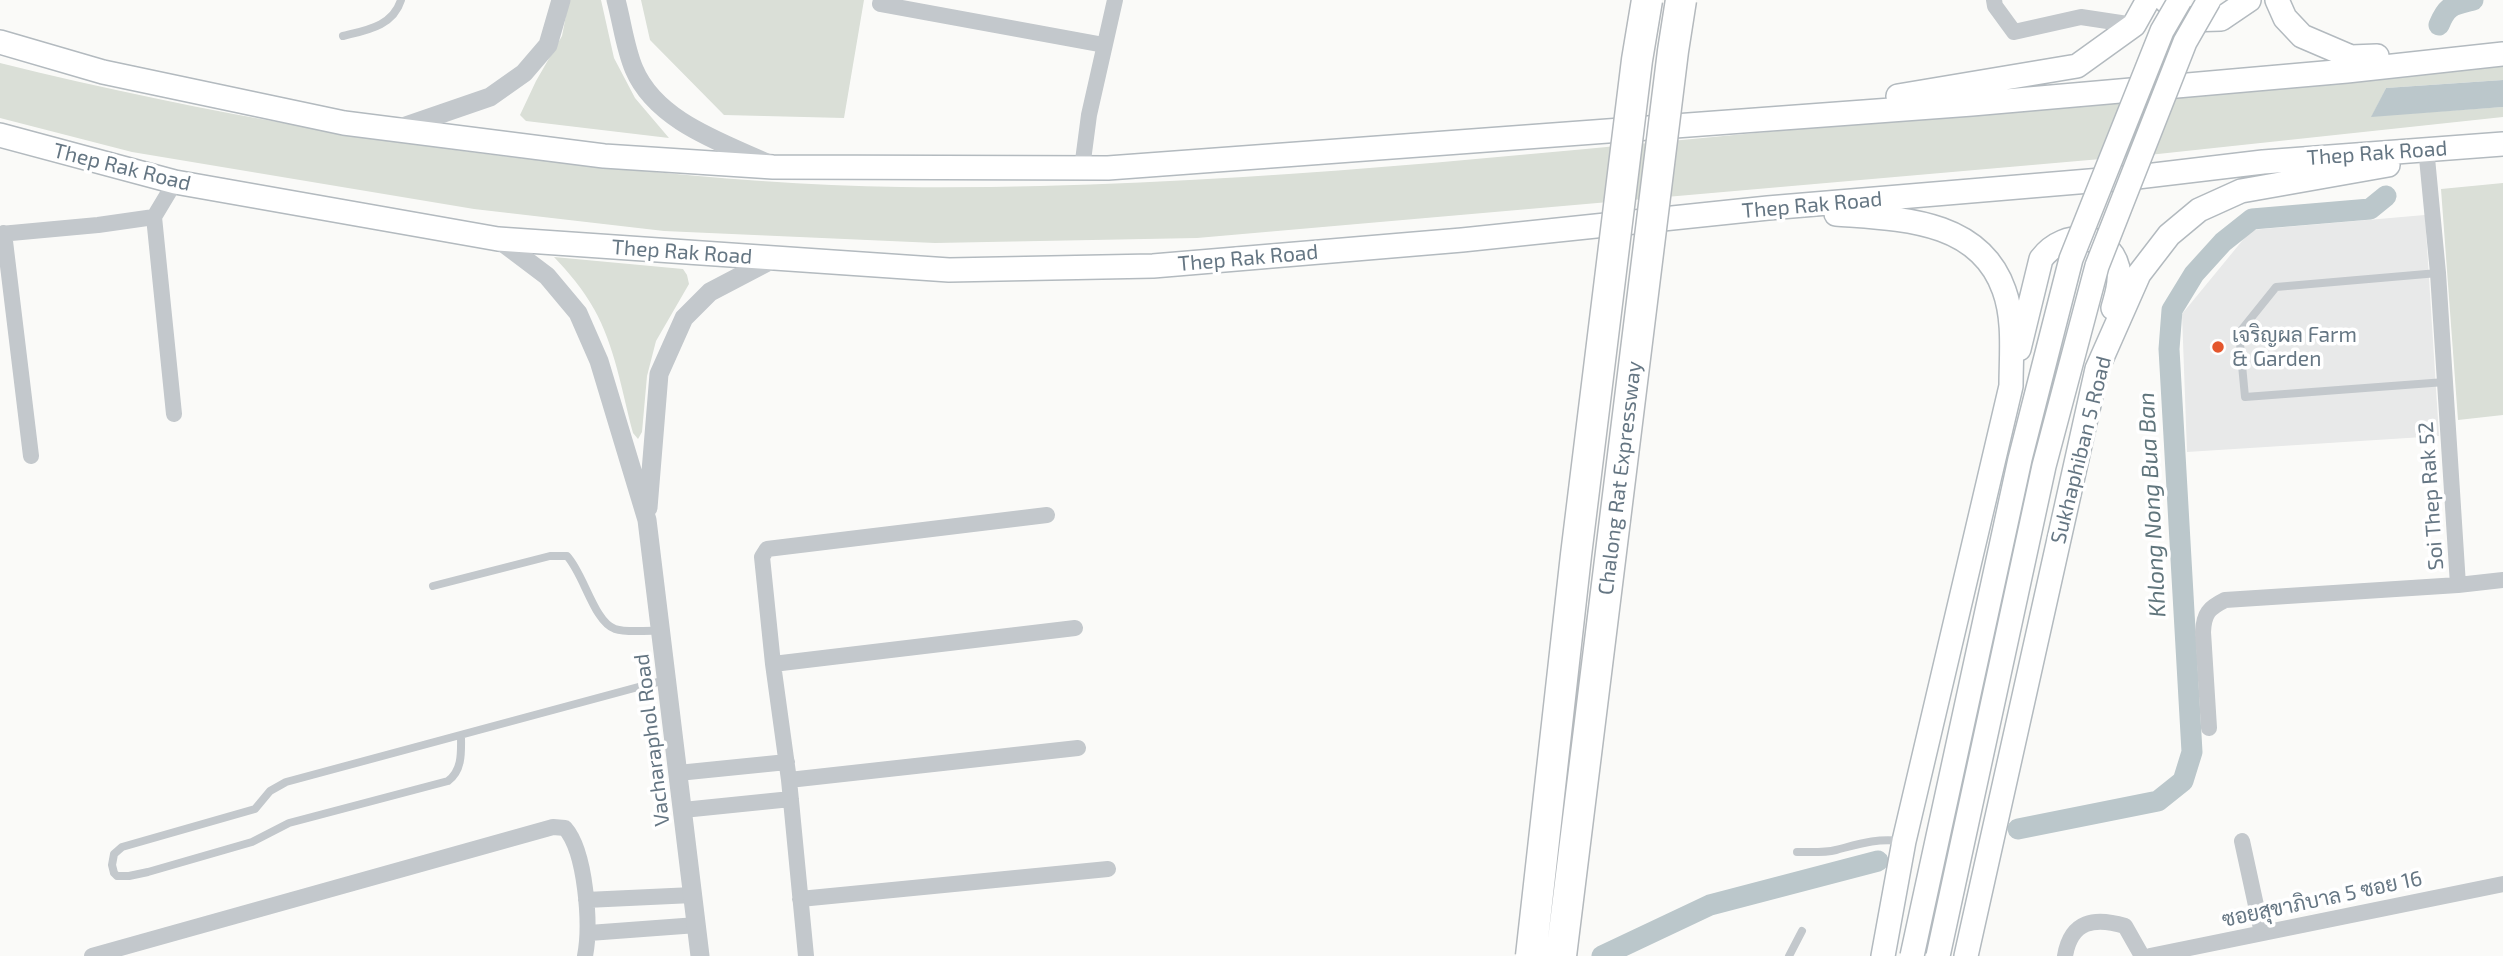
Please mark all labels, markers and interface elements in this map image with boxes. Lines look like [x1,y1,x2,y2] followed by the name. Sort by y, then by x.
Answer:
[2306,136,2448,170] street label: Thep Rak Road
[51,138,193,196] street label: Thep Rak Road
[1741,186,1883,224] street label: Thep Rak Road
[611,235,753,269] street label: Thep Rak Road
[1177,239,1319,277] street label: Thep Rak Road
[2232,322,2357,372] place label: เจริญผล Farm & Garden
[2210,339,2226,355] marker: เจริญผล Farm & Garden
[2045,354,2117,546] street label: Sukhaphiban 5 Road
[1593,360,1647,596] street label: Chalong Rat Expressway
[2132,392,2172,618] water label: Khlong Nong Bua Ban
[2413,421,2449,571] street label: Soi Thep Rak 52
[629,652,675,828] street label: Vacharaphol Road
[2220,865,2424,933] street label: ซอยสุขาภิบาล 5 ซอย 16

